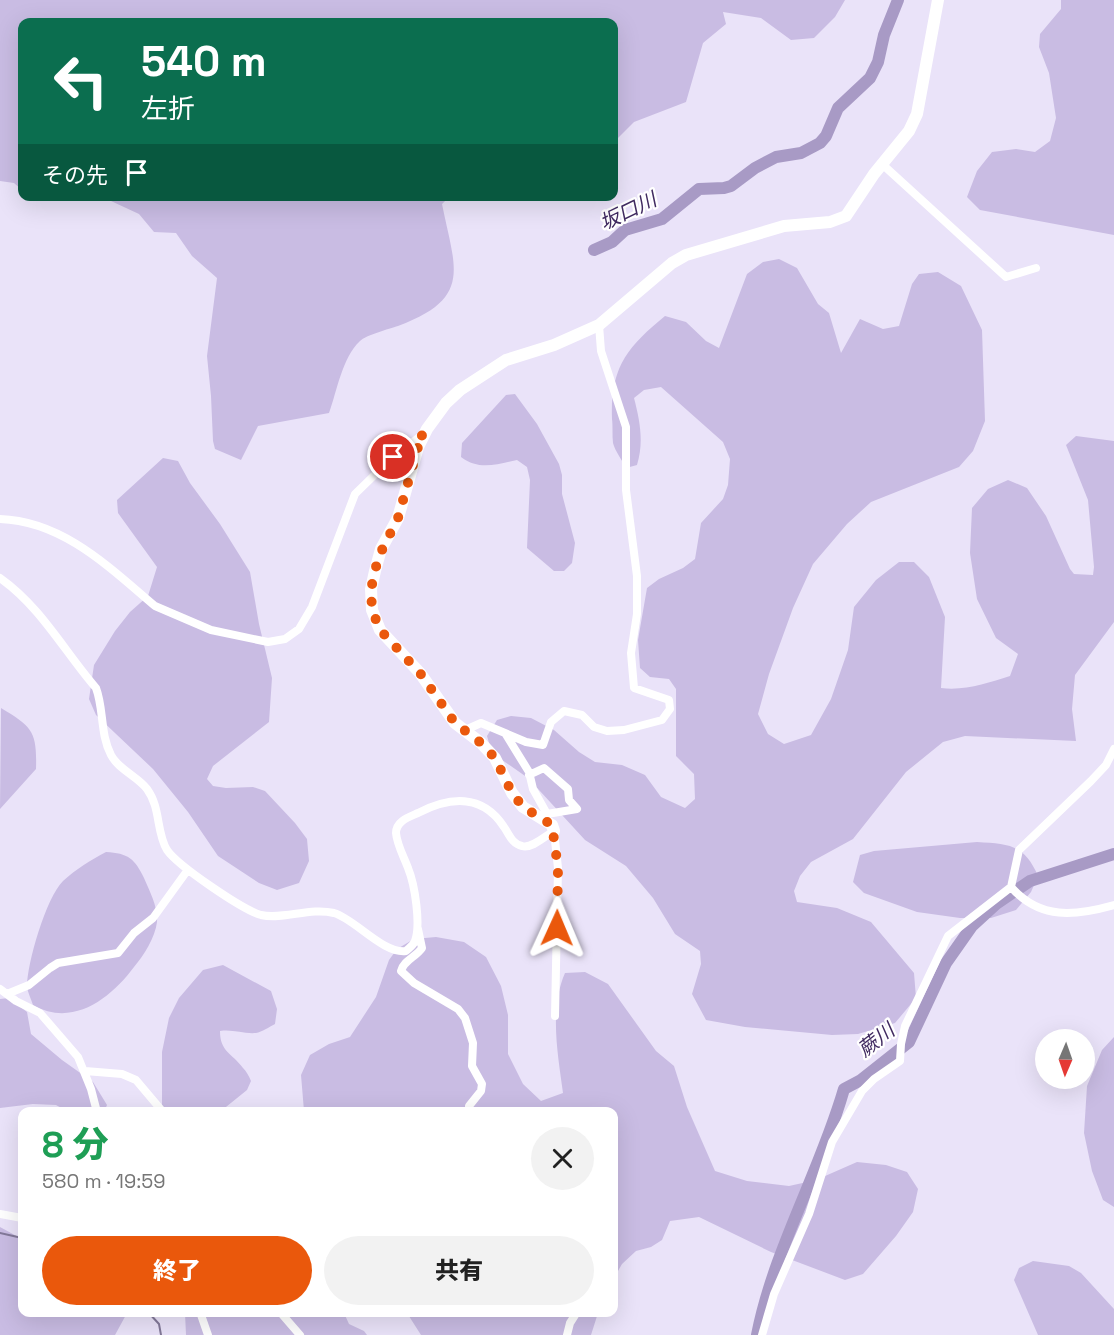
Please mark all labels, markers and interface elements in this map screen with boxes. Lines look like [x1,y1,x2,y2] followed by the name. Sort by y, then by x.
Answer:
[141,35,267,88] text: 540 m
[42,42,120,120] icon: left
[141,91,195,126] text: 左折
[120,156,153,189] icon: arrive
[42,161,108,189] text: その先
[595,185,662,236] water label: 坂口川
[367,431,418,482] pin
[376,440,409,473] icon: arrive
[525,896,589,960] position arrow
[852,1016,901,1063] water label: 蕨川
[1035,1029,1095,1089] north arrow
[1035,1029,1095,1089] map controls
[42,1122,109,1168] text: 8 分
[531,1127,594,1190] button: close
[42,1168,166,1194] text: 580 m · 19:59
[42,1236,312,1305] button: 終了
[324,1236,594,1305] button: 共有

